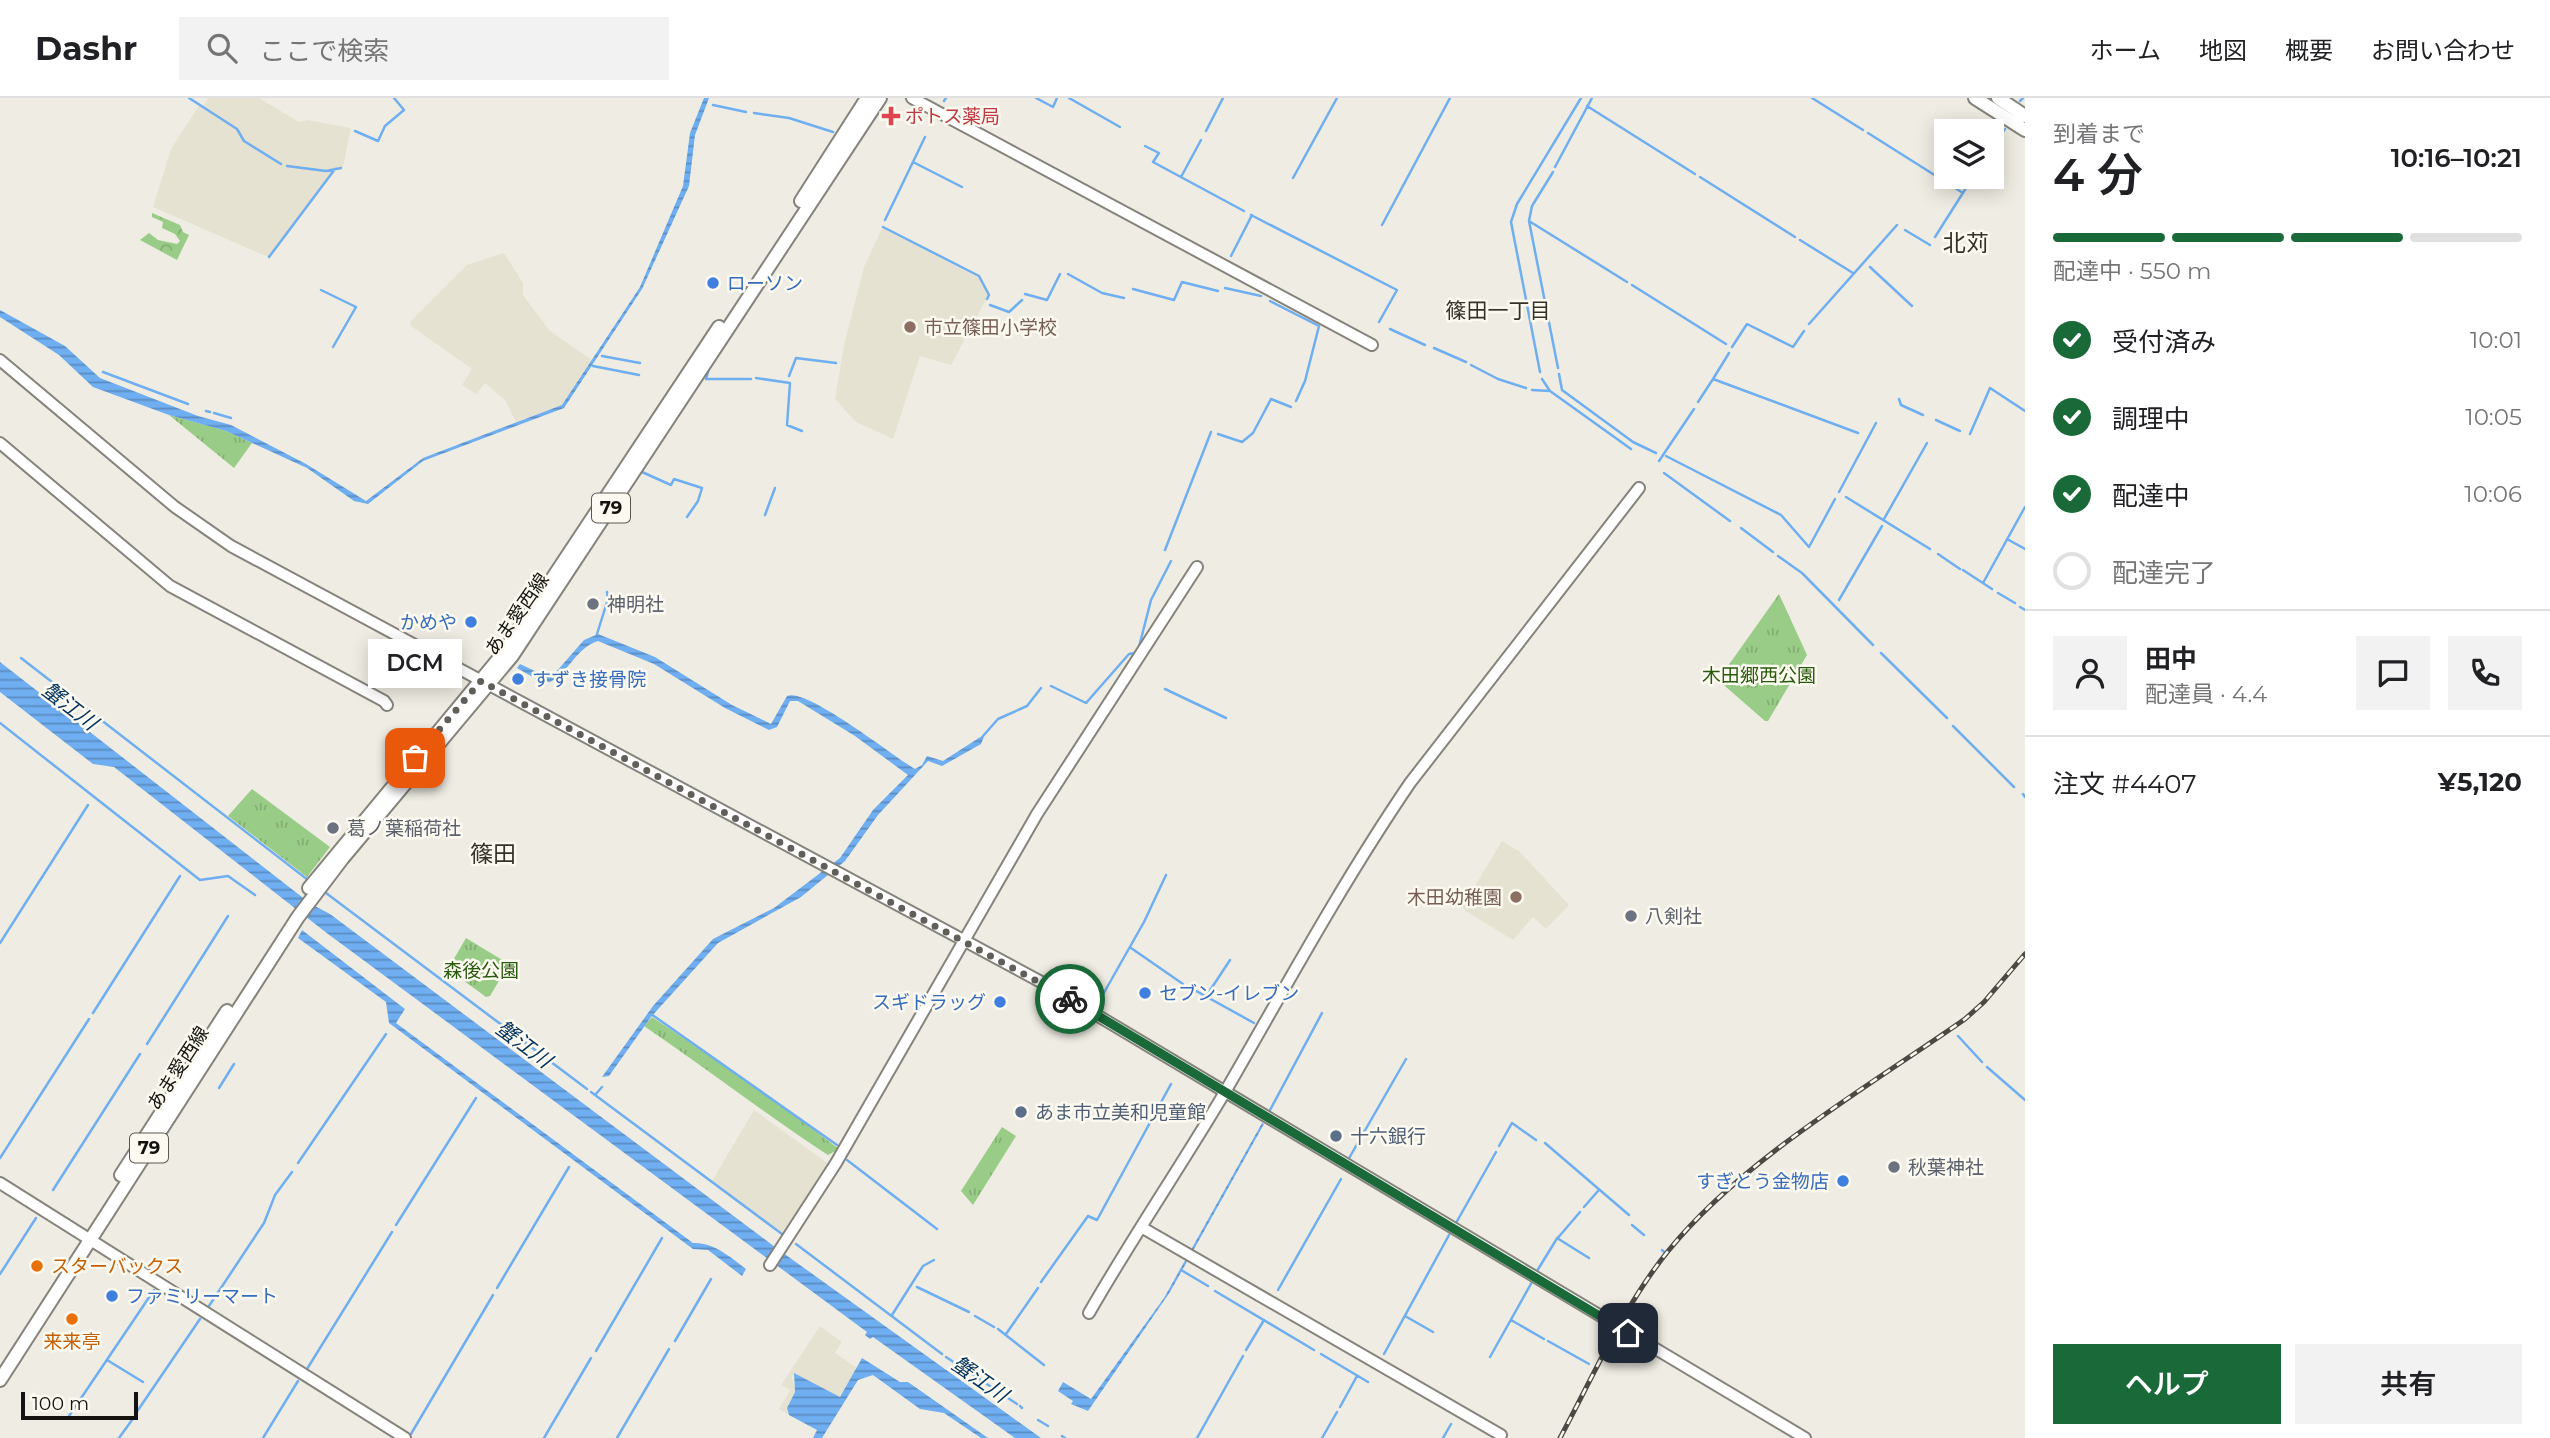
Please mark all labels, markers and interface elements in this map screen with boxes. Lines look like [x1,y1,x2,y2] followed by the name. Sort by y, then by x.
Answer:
[179,17,669,80] search box
[35,28,137,68] text: Dashr
[203,29,241,67] icon: search
[259,35,389,67] text: ここで検索
[2090,36,2161,65] text: ホーム
[2199,36,2247,65] text: 地図
[2285,36,2333,65] text: 概要
[2371,36,2515,65] text: お問い合わせ
[905,105,1000,128] place label: ポトス薬局
[883,108,899,124] marker: ポトス薬局
[1934,119,2004,189] map controls
[1934,119,2004,189] button: layers
[2053,120,2145,148] text: 到着まで
[2391,142,2522,174] text: 10:16–10:21
[2053,146,2143,203] text: 4 分
[1943,229,1989,257] district label: 北苅
[2053,257,2211,285] text: 配達中 · 550 m
[727,272,803,295] place label: ローソン
[705,275,721,291] marker: ローソン
[1446,298,1551,323] district label: 篠田一丁目
[924,316,1057,339] place label: 市立篠田小学校
[902,319,918,335] marker: 市立篠田小学校
[2053,321,2091,359] icon: check
[2112,326,2216,358] text: 受付済み
[2470,326,2522,354] text: 10:01
[2053,398,2091,436] icon: check
[2112,403,2190,435] text: 調理中
[2465,403,2522,431] text: 10:05
[2053,475,2091,513] icon: check
[2112,480,2190,512] text: 配達中
[2464,480,2522,508] text: 10:06
[592,494,630,522] road number: 79
[2112,557,2216,589] text: 配達完了
[480,568,554,660] street label: あま愛西線
[607,593,664,616] place label: 神明社
[585,596,601,612] marker: 神明社
[400,611,457,634] place label: かめや
[463,614,479,630] marker: かめや
[2053,636,2127,710] button: person
[2356,636,2430,710] button: chat
[2448,636,2522,710] button: phone
[368,639,462,688] callout: DCM
[2145,643,2197,675] text: 田中
[386,649,444,677] text: DCM
[1702,664,1816,687] park label: 木田郷西公園
[532,668,646,691] place label: すずき接骨院
[510,671,526,687] marker: すずき接骨院
[37,677,104,736] water label: 蟹江川
[2145,680,2267,708] text: 配達員 · 4.4
[385,728,445,788] pin
[396,739,434,777] icon: bag
[2438,766,2522,798] text: ¥5,120
[2053,768,2197,800] text: 注文 #4407
[347,817,461,840] place label: 葛ノ葉稲荷社
[325,820,341,836] marker: 葛ノ葉稲荷社
[470,840,516,868] district label: 篠田
[1407,886,1502,909] place label: 木田幼稚園
[1508,889,1524,905] marker: 木田幼稚園
[1645,905,1702,928] place label: 八剣社
[1623,908,1639,924] marker: 八剣社
[443,959,519,982] park label: 森後公園
[1035,964,1105,1034] courier
[1051,980,1089,1018] icon: bike
[1159,982,1299,1005] place label: セブン-イレブン
[1137,985,1153,1001] marker: セブン-イレブン
[872,991,986,1014] place label: スギドラッグ
[992,994,1008,1010] marker: スギドラッグ
[491,1015,558,1074] water label: 蟹江川
[142,1022,214,1114] street label: あま愛西線
[1035,1101,1206,1124] place label: あま市立美和児童館
[1013,1104,1029,1120] marker: あま市立美和児童館
[1350,1125,1426,1148] place label: 十六銀行
[1328,1128,1344,1144] marker: 十六銀行
[130,1134,168,1162] road number: 79
[1908,1156,1984,1179] place label: 秋葉神社
[1886,1159,1902,1175] marker: 秋葉神社
[1696,1170,1829,1193] place label: すぎとう金物店
[1835,1173,1851,1189] marker: すぎとう金物店
[51,1255,183,1278] place label: スターバックス
[29,1258,45,1274] marker: スターバックス
[126,1285,278,1308] place label: ファミリーマート
[104,1288,120,1304] marker: ファミリーマート
[1598,1303,1658,1363] pin
[64,1311,80,1327] marker: 来来亭
[1609,1314,1647,1352] icon: home
[43,1330,101,1353] place label: 来来亭
[2053,1344,2281,1424] button: ヘルプ
[2295,1344,2522,1424] button: 共有
[947,1351,1015,1408] water label: 蟹江川
[21,1389,138,1421] scale bar
[32,1392,89,1415] text: 100 m

